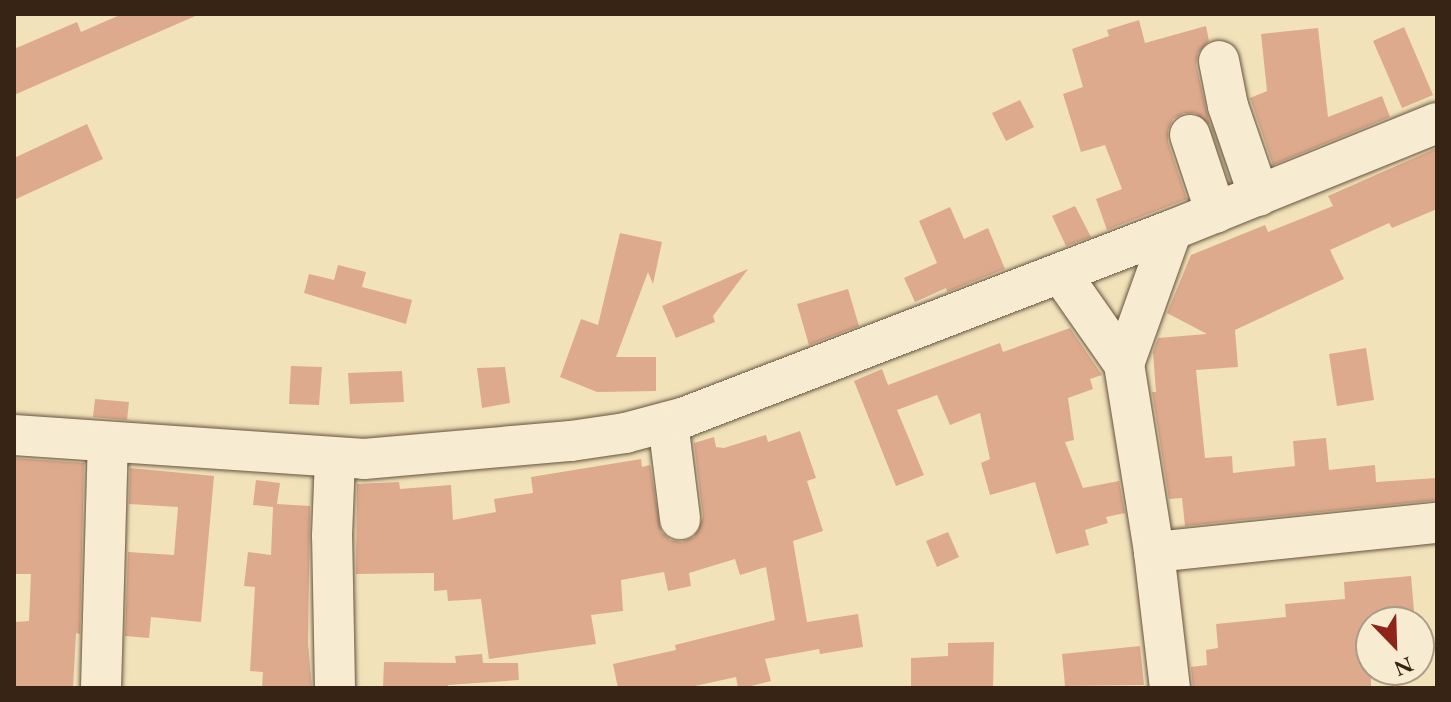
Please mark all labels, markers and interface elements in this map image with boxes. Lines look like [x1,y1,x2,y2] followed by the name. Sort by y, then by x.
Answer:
[1355,606,1435,686] north arrow
[1390,650,1418,684] text: N

